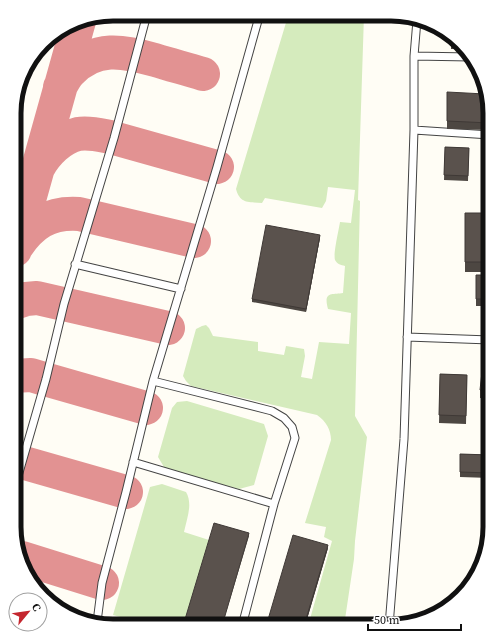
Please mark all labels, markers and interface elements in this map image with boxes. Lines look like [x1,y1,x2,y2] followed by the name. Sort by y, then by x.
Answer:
[8,592,48,632] north arrow
[28,601,45,614] text: С
[368,606,461,632] scale bar
[374,612,400,628] text: 50 m

